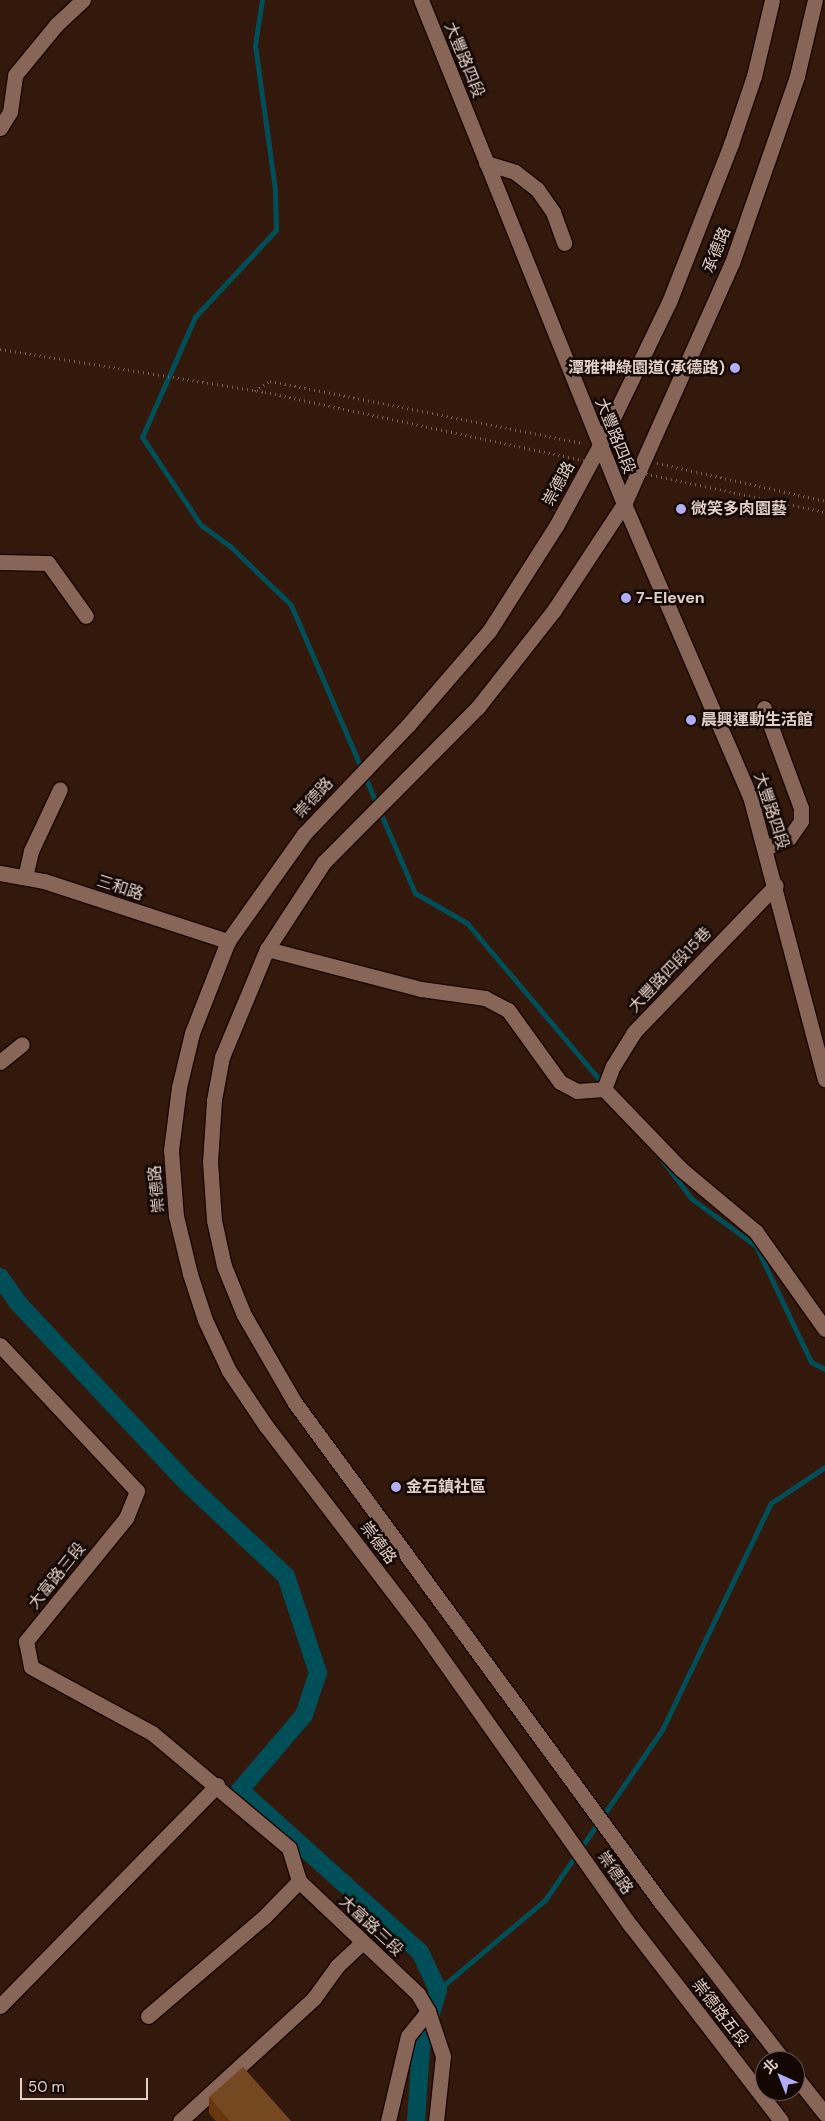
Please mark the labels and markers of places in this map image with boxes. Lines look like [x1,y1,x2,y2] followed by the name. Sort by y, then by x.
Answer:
[568,358,725,378] place label: 潭雅神綠園道(承德路)
[729,362,741,374] marker: 潭雅神綠園道(承德路)
[691,499,787,519] place label: 微笑多肉園藝
[675,503,687,515] marker: 微笑多肉園藝
[636,588,705,608] place label: 7-Eleven
[620,592,632,604] marker: 7-Eleven
[701,710,813,730] place label: 晨興運動生活館
[685,714,697,726] marker: 晨興運動生活館
[406,1477,486,1497] place label: 金石鎮社區
[390,1481,402,1493] marker: 金石鎮社區

